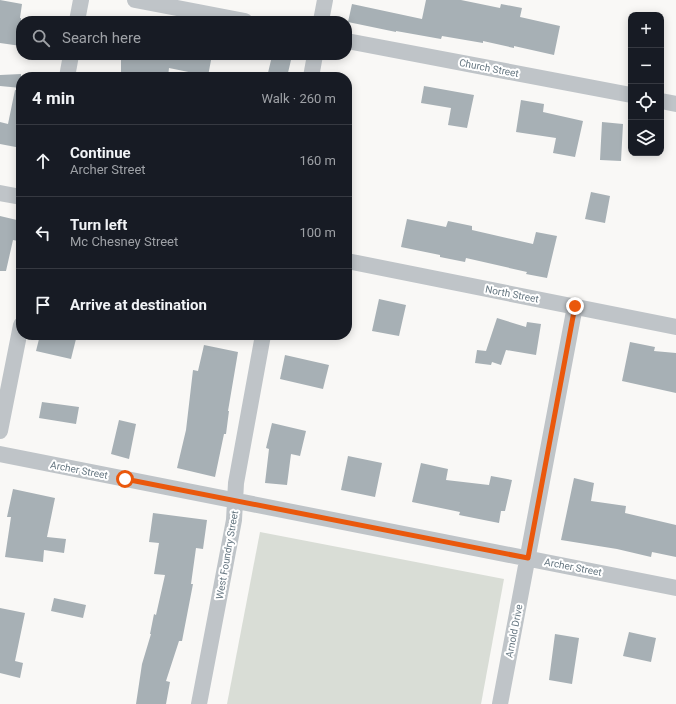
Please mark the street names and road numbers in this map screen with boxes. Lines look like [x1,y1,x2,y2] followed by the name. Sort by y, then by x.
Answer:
[458,57,520,79] street label: Church Street
[484,283,540,305] street label: North Street
[49,459,109,481] street label: Archer Street
[214,510,240,600] street label: West Foundry Street
[543,556,603,578] street label: Archer Street
[503,603,525,659] street label: Arnold Drive

